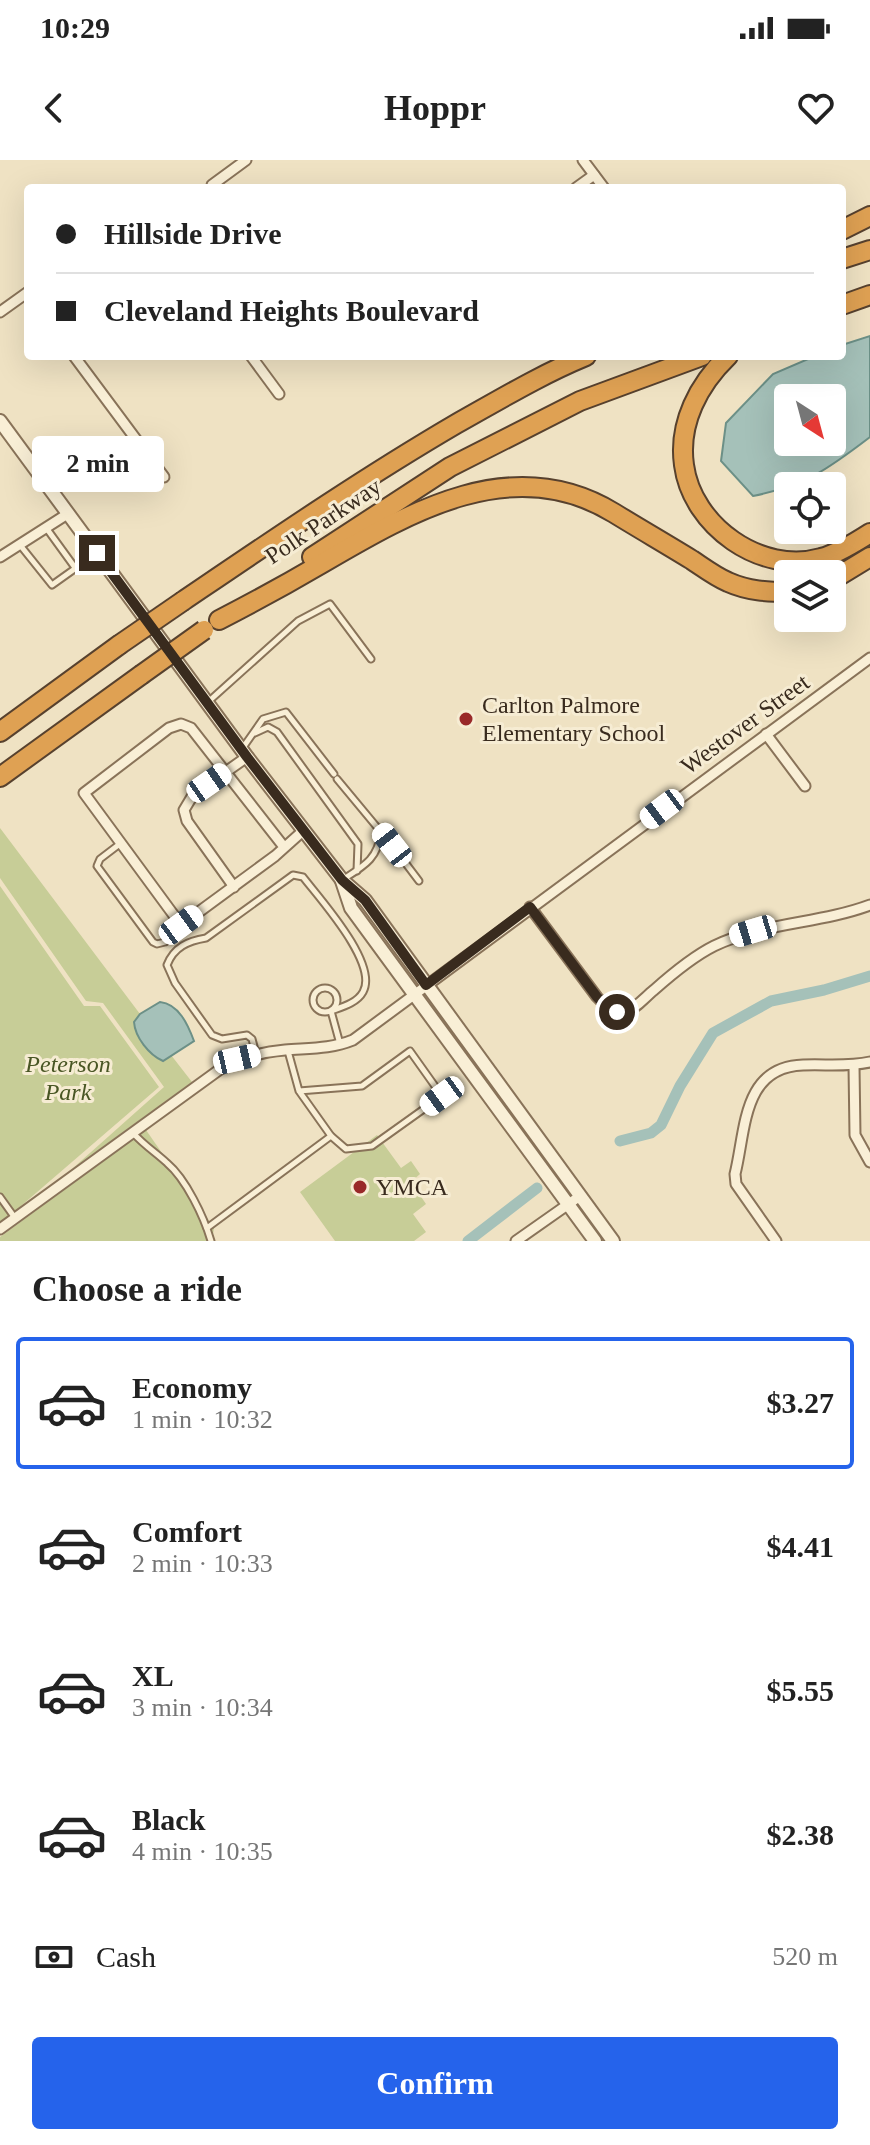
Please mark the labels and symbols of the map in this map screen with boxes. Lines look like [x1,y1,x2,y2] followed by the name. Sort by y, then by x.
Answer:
[774,384,846,456] north arrow
[31,437,163,493] callout: 2 min
[260,473,386,569] street label: Polk Parkway
[79,535,115,571] route end
[676,669,814,779] street label: Westover Street
[482,692,666,746] place label: Carlton Palmore Elementary School
[457,710,475,728] marker: Carlton Palmore Elementary School
[182,759,236,807] car
[636,785,688,833] car
[368,819,416,871] car
[155,901,207,949] car
[727,913,779,949] car
[599,994,635,1030] route start
[211,1042,263,1076] car
[24,1051,111,1105] park label: Peterson Park
[416,1072,468,1120] car
[376,1174,449,1200] place label: YMCA
[351,1178,369,1196] marker: YMCA

